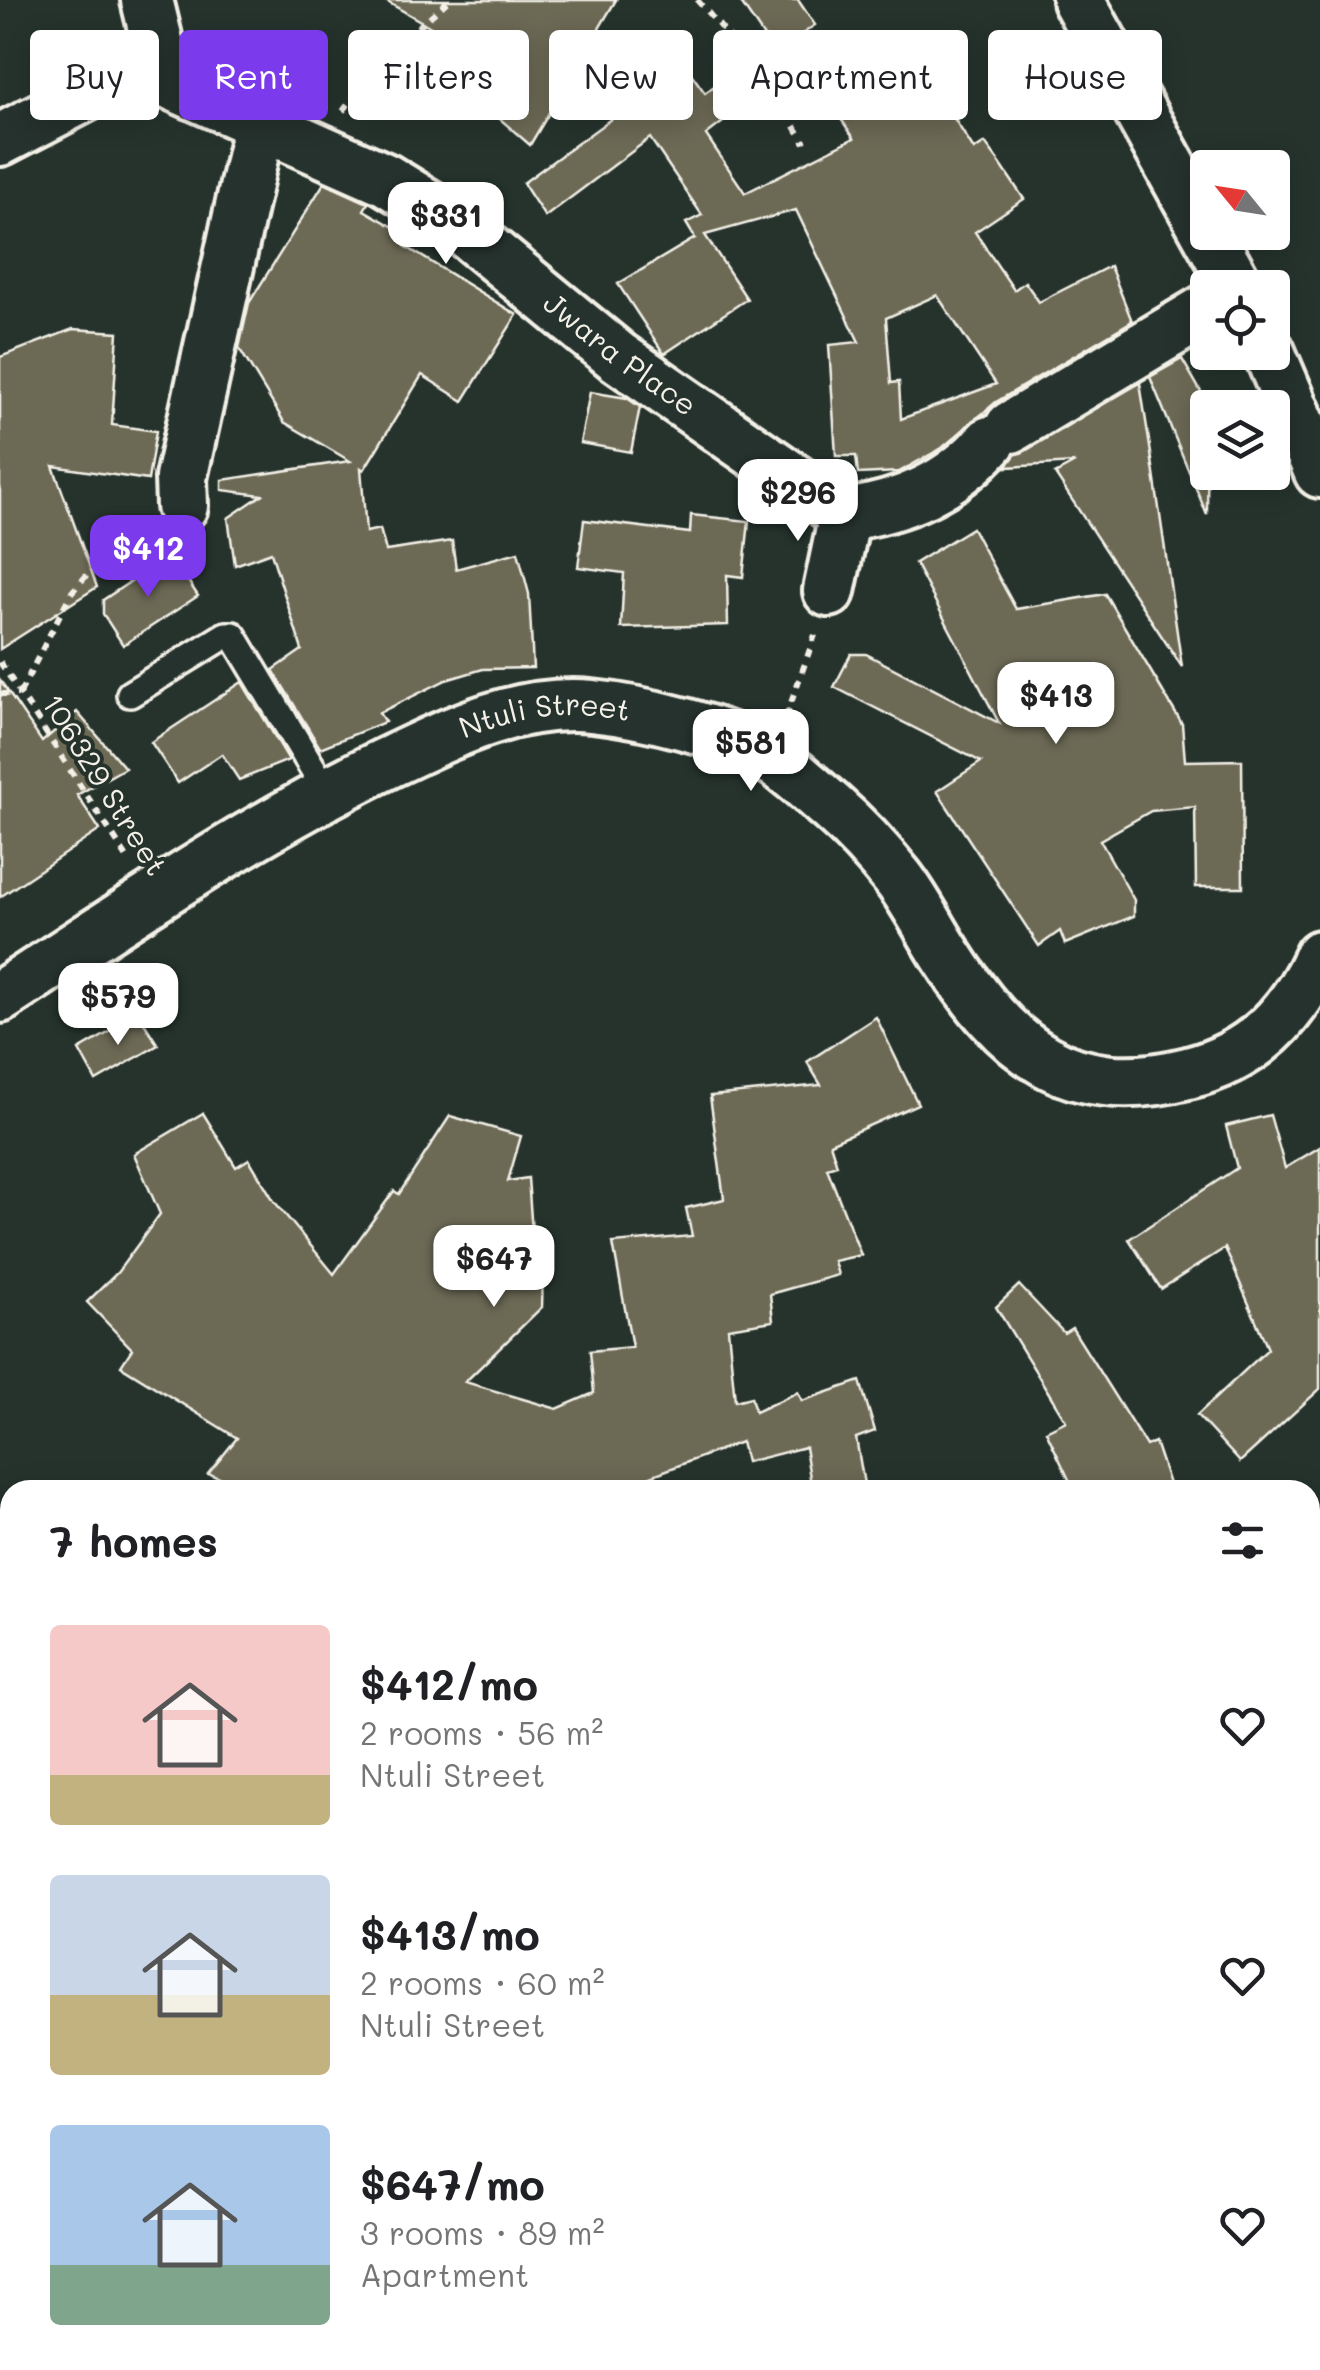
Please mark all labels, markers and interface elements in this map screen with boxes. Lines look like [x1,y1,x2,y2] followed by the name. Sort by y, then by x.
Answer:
[30,30,159,120] chip: Buy
[179,30,328,120] chip: Rent
[348,30,529,120] chip: Filters
[549,30,693,120] chip: New
[713,30,968,120] chip: Apartment
[988,30,1162,120] chip: House
[1190,150,1290,250] north arrow
[1190,150,1290,490] map controls
[387,182,505,267] pin: $331
[410,193,482,235] text: $331
[1190,270,1290,370] button: locate
[536,282,705,424] street label: Jwara Place
[1190,390,1290,490] button: layers
[739,459,857,544] pin: $296
[760,470,836,512] text: $296
[89,515,207,600] pin: $412
[112,526,184,568] text: $412
[997,662,1115,747] pin: $413
[1019,673,1093,715] text: $413
[453,683,634,746] street label: Ntuli Street
[34,686,178,882] street label: 106329 Street
[692,709,810,794] pin: $581
[715,720,787,762] text: $581
[59,963,177,1048] pin: $579
[80,974,156,1016] text: $579
[435,1225,553,1310] pin: $647
[455,1236,533,1278] text: $647
[50,1513,218,1568] text: 7 homes
[1215,1513,1270,1568] icon: filters
[360,1656,538,1711] text: $412/mo
[130,1665,250,1785] icon: home
[1215,1698,1270,1753] icon: heart
[360,1711,603,1753] text: 2 rooms · 56 m²
[360,1753,545,1795] text: Ntuli Street
[360,1906,540,1961] text: $413/mo
[130,1915,250,2035] icon: home
[1215,1948,1270,2003] icon: heart
[360,1961,604,2003] text: 2 rooms · 60 m²
[360,2003,545,2045] text: Ntuli Street
[360,2156,545,2211] text: $647/mo
[130,2165,250,2285] icon: home
[1215,2198,1270,2253] icon: heart
[360,2211,605,2253] text: 3 rooms · 89 m²
[360,2253,529,2295] text: Apartment

